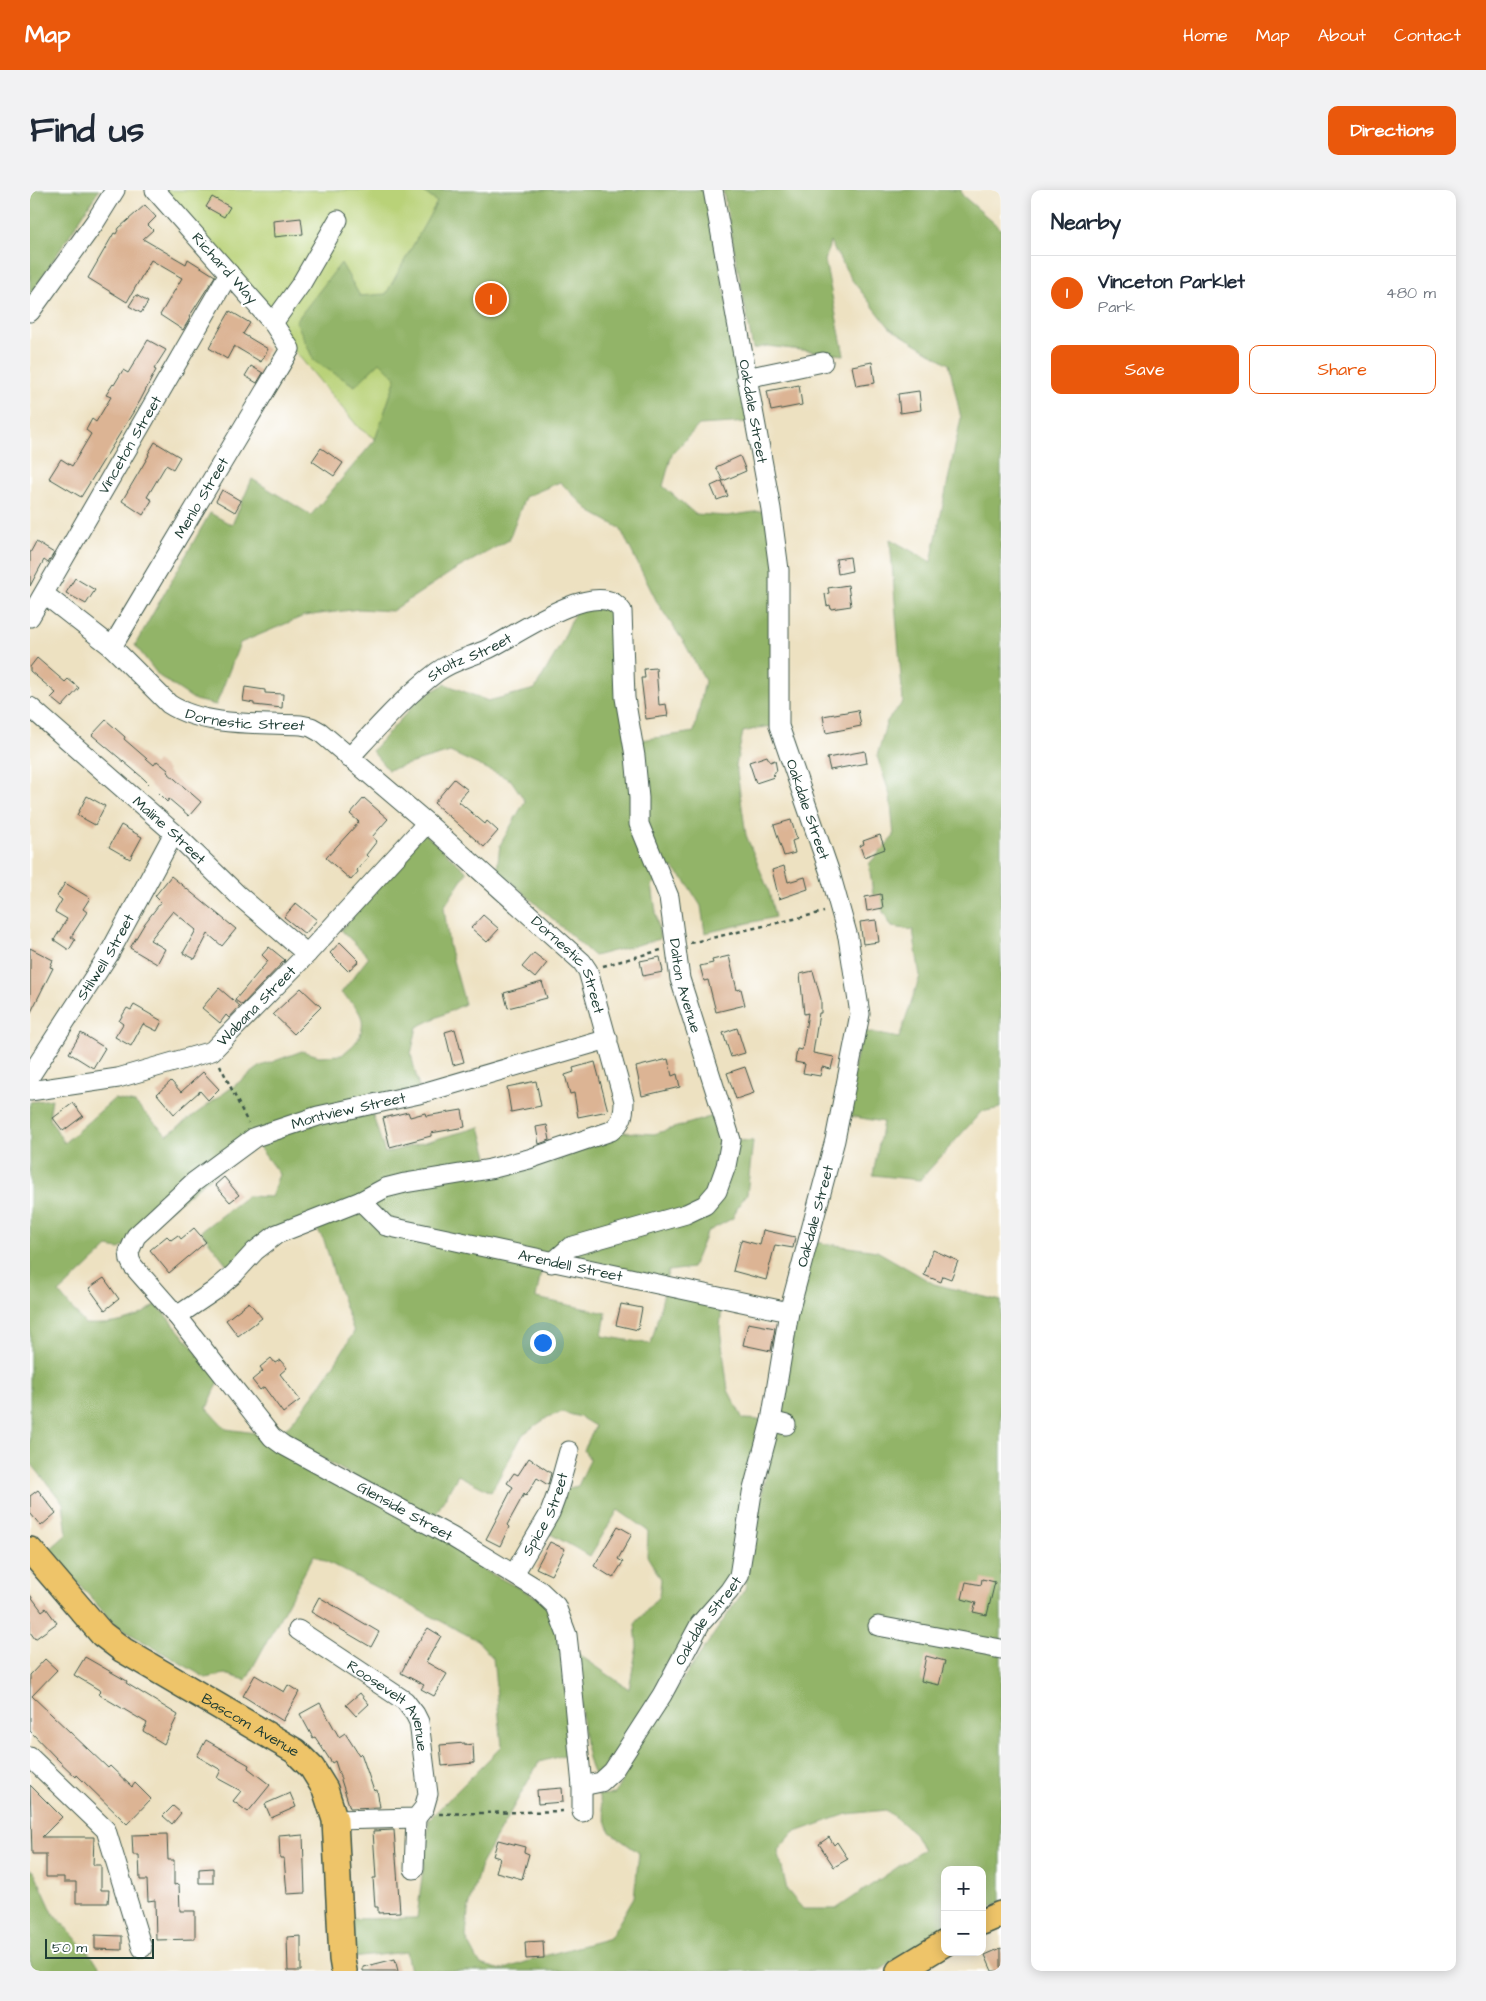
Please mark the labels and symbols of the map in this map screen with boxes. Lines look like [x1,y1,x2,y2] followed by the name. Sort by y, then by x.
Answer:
[186,228,262,309] street label: Richard Way
[475,280,507,318] pin: 1
[733,358,772,465] street label: Oakdale Street
[93,392,167,498] street label: Vinceton Street
[169,453,234,542] street label: Menlo Street
[423,628,516,687] street label: Stoltz Street
[183,703,307,737] street label: Dornestic Street
[780,756,835,863] street label: Oakdale Street
[128,791,210,869] street label: Maline Street
[72,910,140,1005] street label: Stilwell Street
[526,911,609,1016] street label: Dornestic Street
[664,937,706,1035] street label: Dalton Avenue
[212,961,301,1051] street label: Wabana Street
[289,1087,408,1135] street label: Montview Street
[792,1163,839,1270] street label: Oakdale Street
[516,1244,625,1287] street label: Arendell Street
[530,1330,556,1356] your location
[517,1470,574,1560] street label: Spice Street
[353,1476,456,1546] street label: Glenside Street
[670,1572,747,1669] street label: Oakdale Street
[343,1655,433,1753] street label: Roosevelt Avenue
[197,1688,303,1762] street label: Bascom Avenue
[45,1936,154,1959] scale bar

